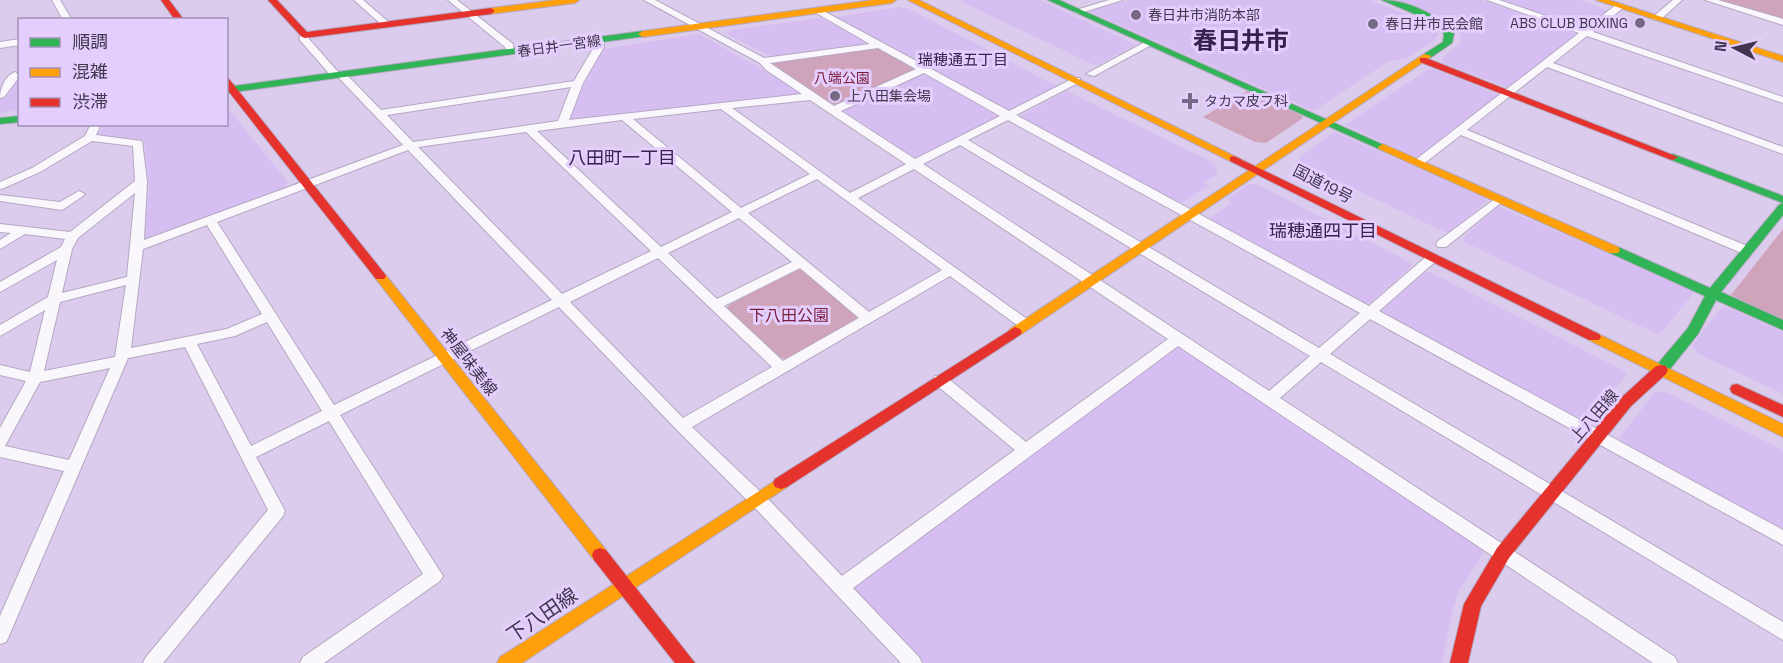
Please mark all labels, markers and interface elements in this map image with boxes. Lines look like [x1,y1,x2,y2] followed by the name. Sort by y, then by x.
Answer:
[1148,6,1260,24] place label: 春日井市消防本部
[1129,8,1143,22] marker: 春日井市消防本部
[1510,14,1628,32] place label: ABS CLUB BOXING
[1385,15,1483,33] place label: 春日井市民会館
[1633,16,1647,30] marker: ABS CLUB BOXING
[1366,17,1380,31] marker: 春日井市民会館
[18,18,228,126] legend
[1705,18,1765,78] north arrow
[1193,25,1289,56] district label: 春日井市
[72,30,108,53] text: 順調
[516,31,602,61] street label: 春日井一宮線
[1710,40,1732,53] text: N
[918,50,1008,69] district label: 瑞穂通五丁目
[72,60,108,83] text: 混雑
[814,69,870,87] park label: 八端公園
[847,87,931,105] place label: 上八田集会場
[828,89,842,103] marker: 上八田集会場
[72,90,108,113] text: 渋滞
[1181,92,1199,110] marker: タカマ皮フ科
[1204,92,1288,110] place label: タカマ皮フ科
[568,146,676,169] district label: 八田町一丁目
[1290,160,1356,208] street label: 国道19号
[1269,219,1377,242] district label: 瑞穂通四丁目
[749,305,829,326] park label: 下八田公園
[436,324,502,400] street label: 神屋味美線
[1565,385,1623,447] street label: 上八田線
[502,582,582,648] street label: 下八田線

